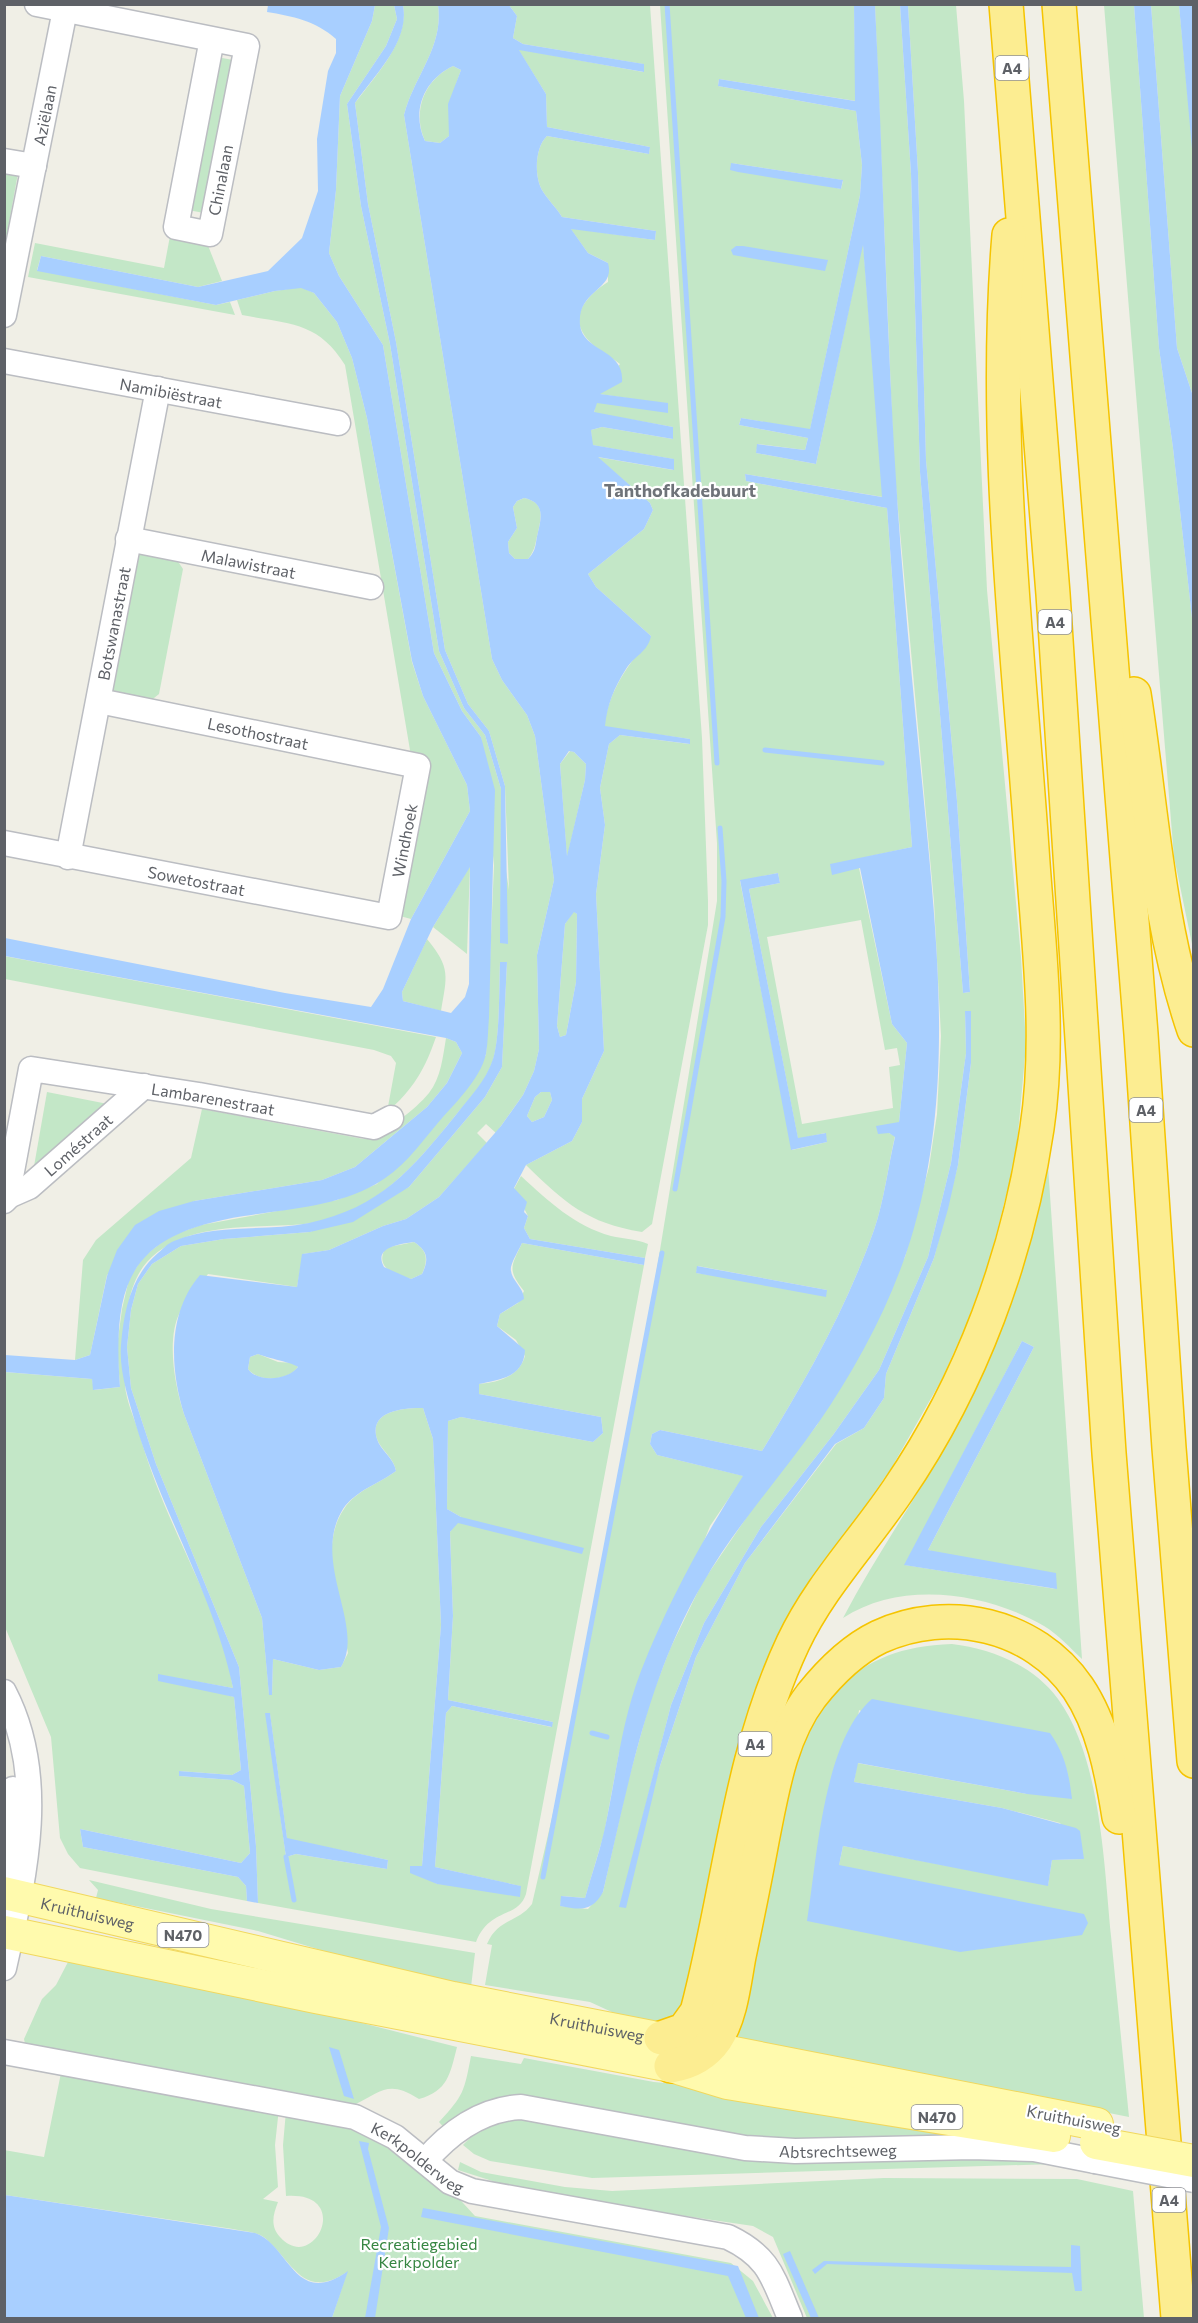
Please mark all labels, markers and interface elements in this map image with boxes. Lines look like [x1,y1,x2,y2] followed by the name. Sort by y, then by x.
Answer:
[996,56,1028,80] road number: A4
[29,83,59,147] street label: Aziëlaan
[204,143,236,217] street label: Chinalaan
[118,373,224,411] street label: Namibiëstraat
[604,479,757,501] district label: Tanthofkadebuurt
[200,544,298,582] street label: Malawistraat
[93,564,133,682] street label: Botswanastraat
[1038,610,1072,634] road number: A4
[206,713,311,753] street label: Lesothostraat
[387,802,420,879] street label: Windhoek
[146,861,247,899] street label: Sowetostraat
[150,1078,277,1118] street label: Lambarenestraat
[1130,1098,1162,1122] road number: A4
[40,1109,116,1179] street label: Loméstraat
[738,1732,771,1756] road number: A4
[39,1892,137,1933] street label: Kruithuisweg
[158,1923,208,1947] road number: N470
[548,2008,646,2045] street label: Kruithuisweg
[1025,2101,1123,2138] street label: Kruithuisweg
[912,2105,962,2129] road number: N470
[368,2117,467,2196] street label: Kerkpolderweg
[779,2139,897,2161] street label: Abtsrechtseweg
[1152,2188,1186,2212] road number: A4
[361,2234,477,2271] park label: Recreatiegebied Kerkpolder

